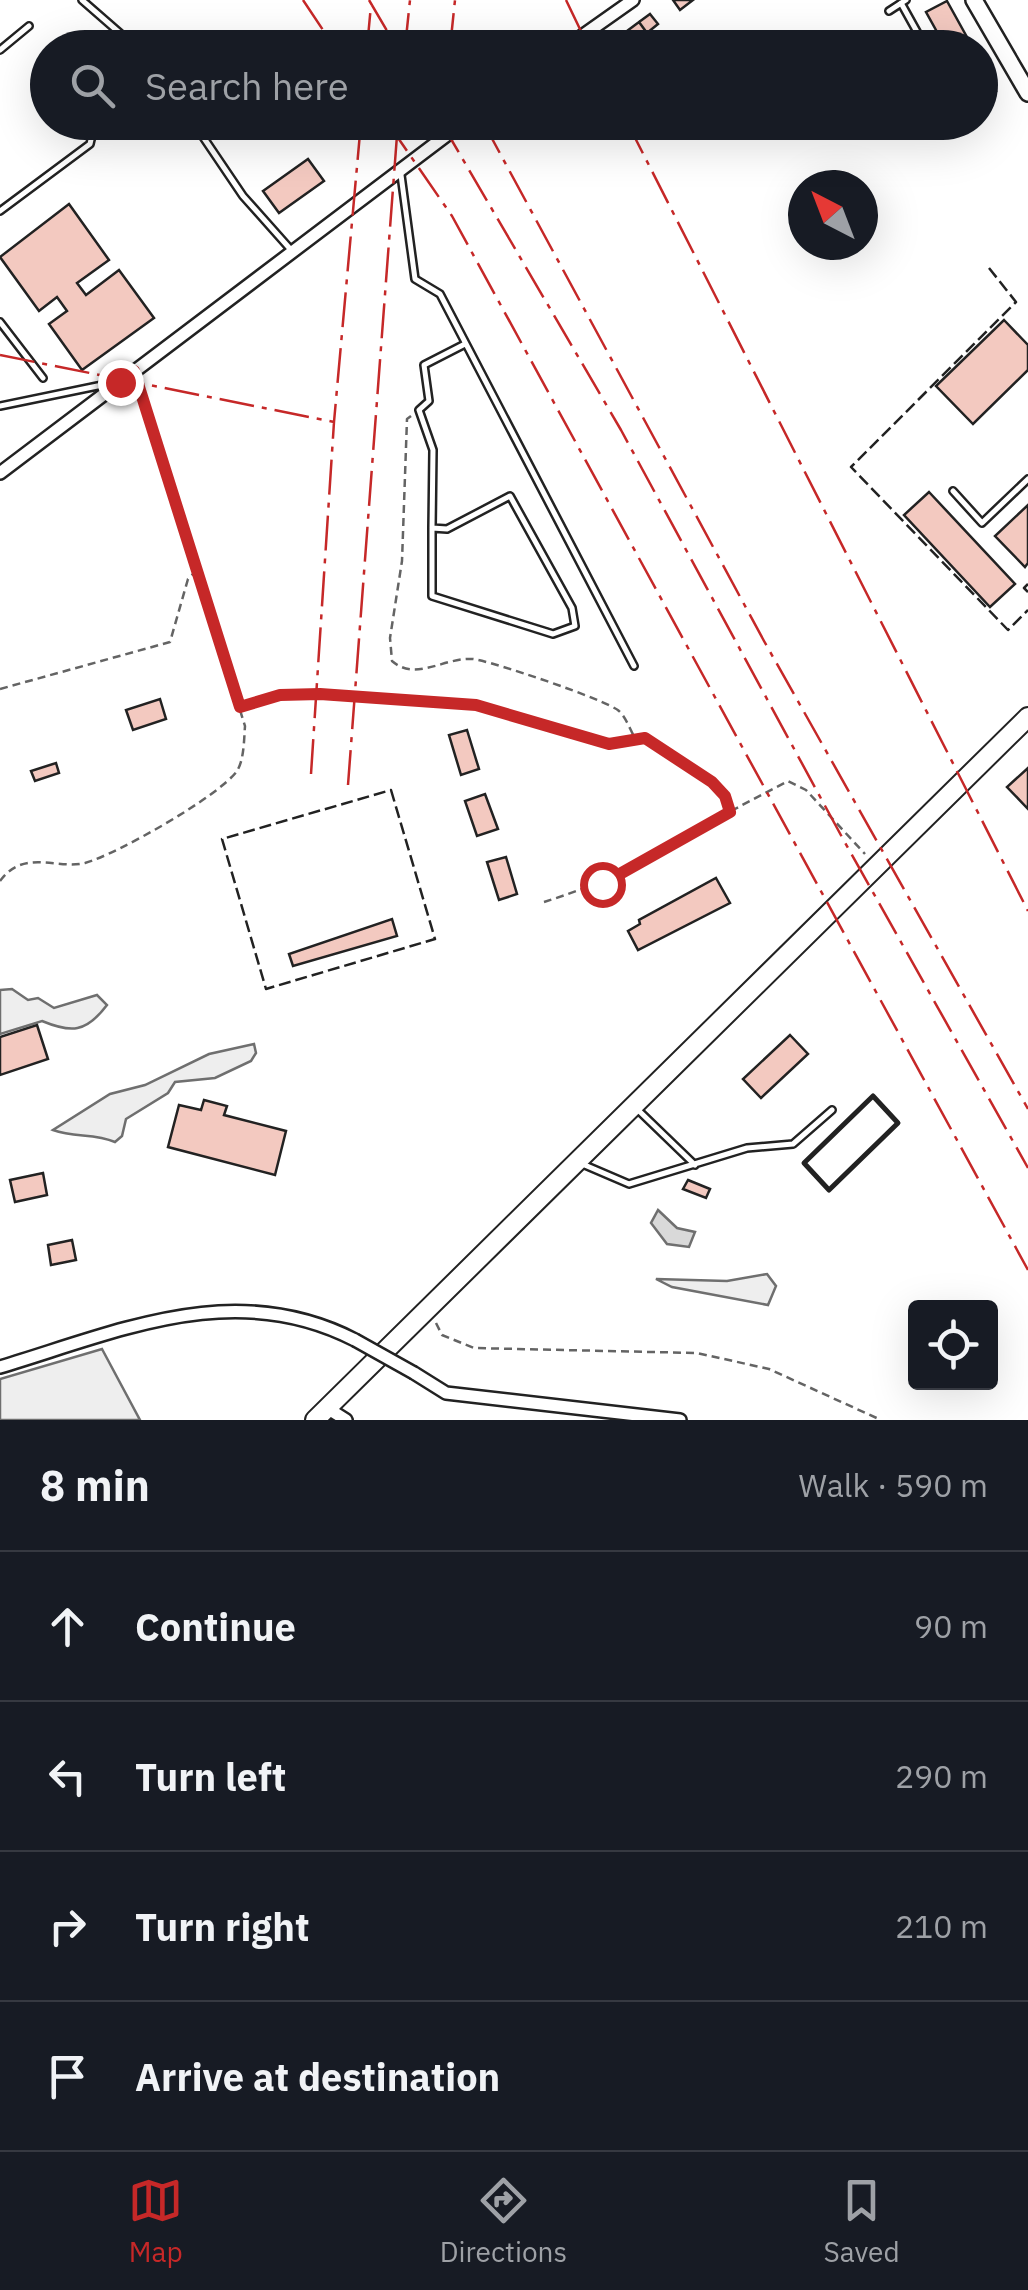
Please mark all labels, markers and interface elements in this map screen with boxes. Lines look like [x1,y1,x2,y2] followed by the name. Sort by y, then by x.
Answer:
[30,30,998,140] search box
[65,58,120,113] icon: search
[145,61,349,110] text: Search here
[788,170,878,260] north arrow
[98,360,144,406] route end
[580,862,626,908] route start
[908,1300,998,1390] map controls
[908,1300,998,1390] button: locate
[40,1458,150,1513] text: 8 min
[799,1464,988,1506] text: Walk · 590 m
[40,1599,95,1654] icon: ahead
[135,1602,296,1651] text: Continue
[914,1605,988,1647] text: 90 m
[40,1749,95,1804] icon: left
[135,1752,286,1801] text: Turn left
[895,1755,988,1797] text: 290 m
[40,1899,95,1954] icon: right
[135,1902,310,1951] text: Turn right
[895,1905,988,1947] text: 210 m
[40,2049,95,2104] icon: arrive
[135,2052,500,2101] text: Arrive at destination
[128,2173,183,2270] tab: Map
[440,2173,567,2270] tab: Directions
[824,2173,900,2270] tab: Saved

